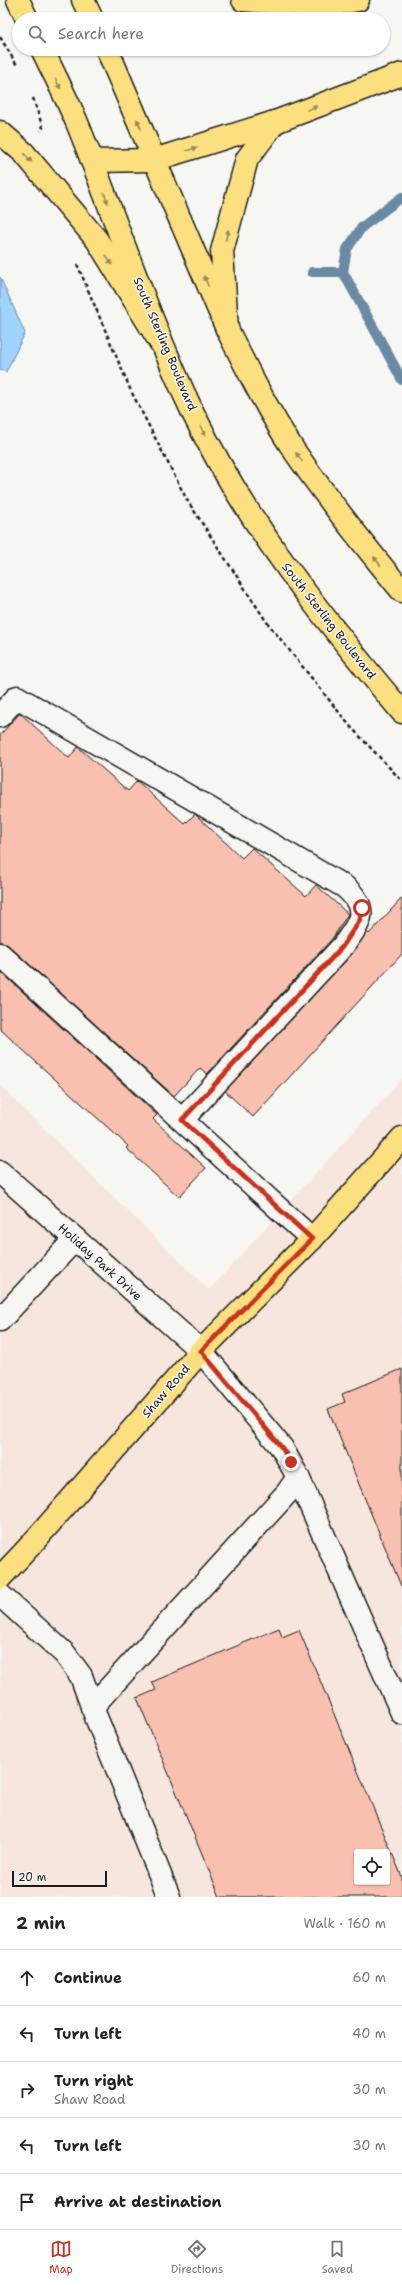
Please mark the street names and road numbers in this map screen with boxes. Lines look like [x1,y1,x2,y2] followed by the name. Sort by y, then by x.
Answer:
[130,275,201,414] street label: South Sterling Boulevard
[278,559,380,683] street label: South Sterling Boulevard
[55,1220,146,1304] street label: Holiday Park Drive
[138,1361,194,1421] street label: Shaw Road

